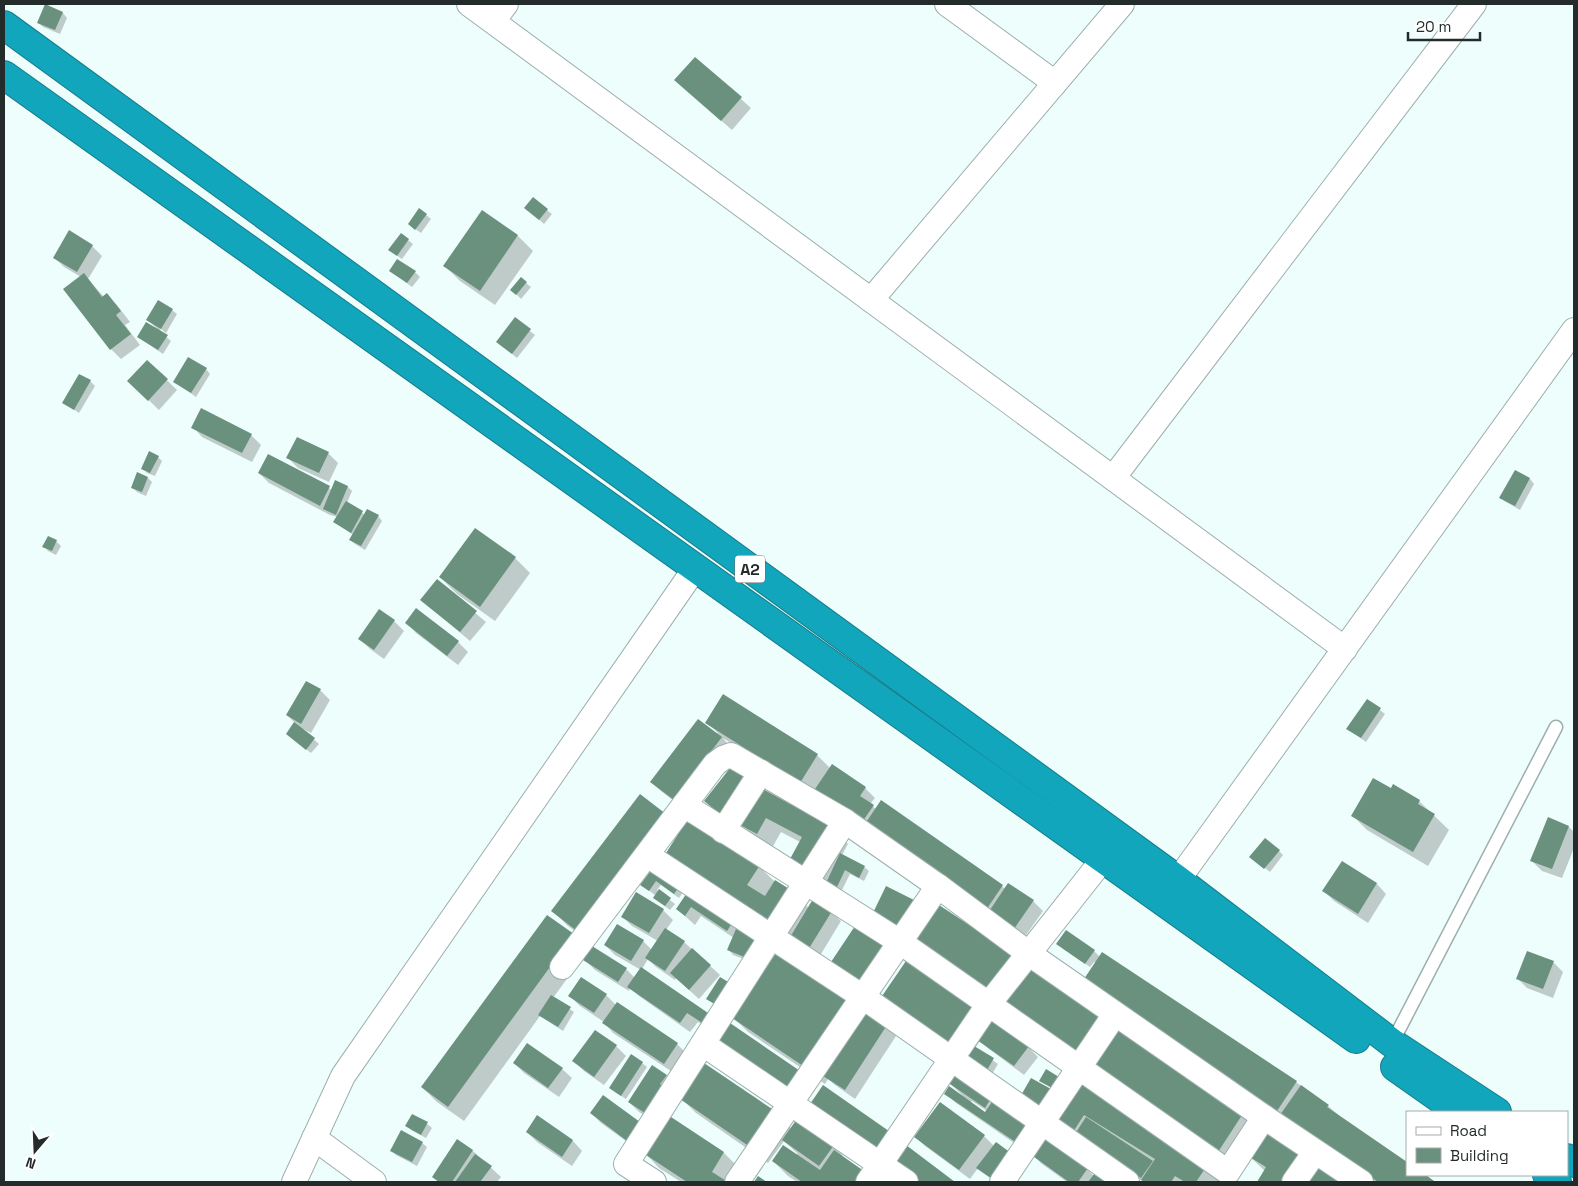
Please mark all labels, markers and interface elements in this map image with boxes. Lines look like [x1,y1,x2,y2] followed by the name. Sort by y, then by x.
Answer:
[1408,10,1480,42] scale bar
[1416,17,1451,36] text: 20 m
[735,556,765,582] road number: A2
[1406,1111,1568,1176] legend
[1450,1121,1487,1140] text: Road
[10,1126,60,1176] north arrow
[1450,1146,1509,1165] text: Building
[23,1153,38,1173] text: N

